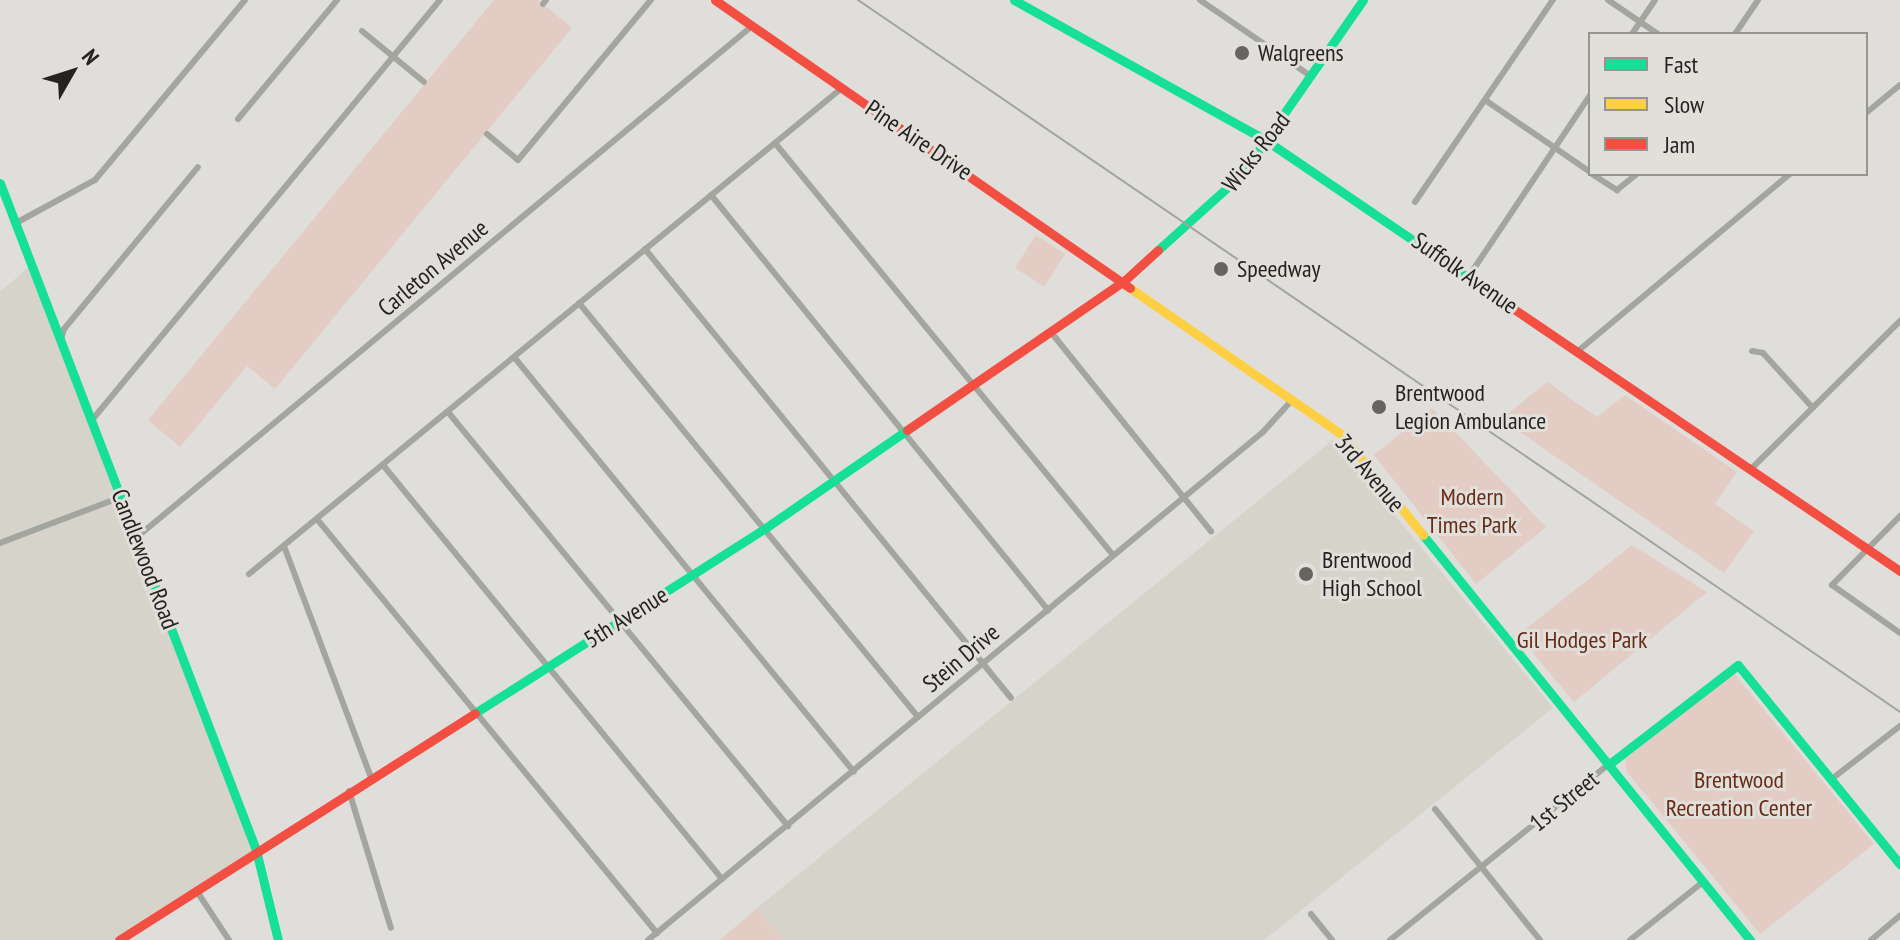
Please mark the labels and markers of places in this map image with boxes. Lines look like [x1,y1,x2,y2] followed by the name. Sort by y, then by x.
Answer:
[1258,39,1344,67] place label: Walgreens
[1233,44,1251,62] marker: Walgreens
[1237,255,1321,283] place label: Speedway
[1212,260,1230,278] marker: Speedway
[1395,379,1547,435] place label: Brentwood Legion Ambulance
[1370,398,1388,416] marker: Brentwood Legion Ambulance
[1322,546,1422,602] place label: Brentwood High School
[1297,565,1315,583] marker: Brentwood High School

